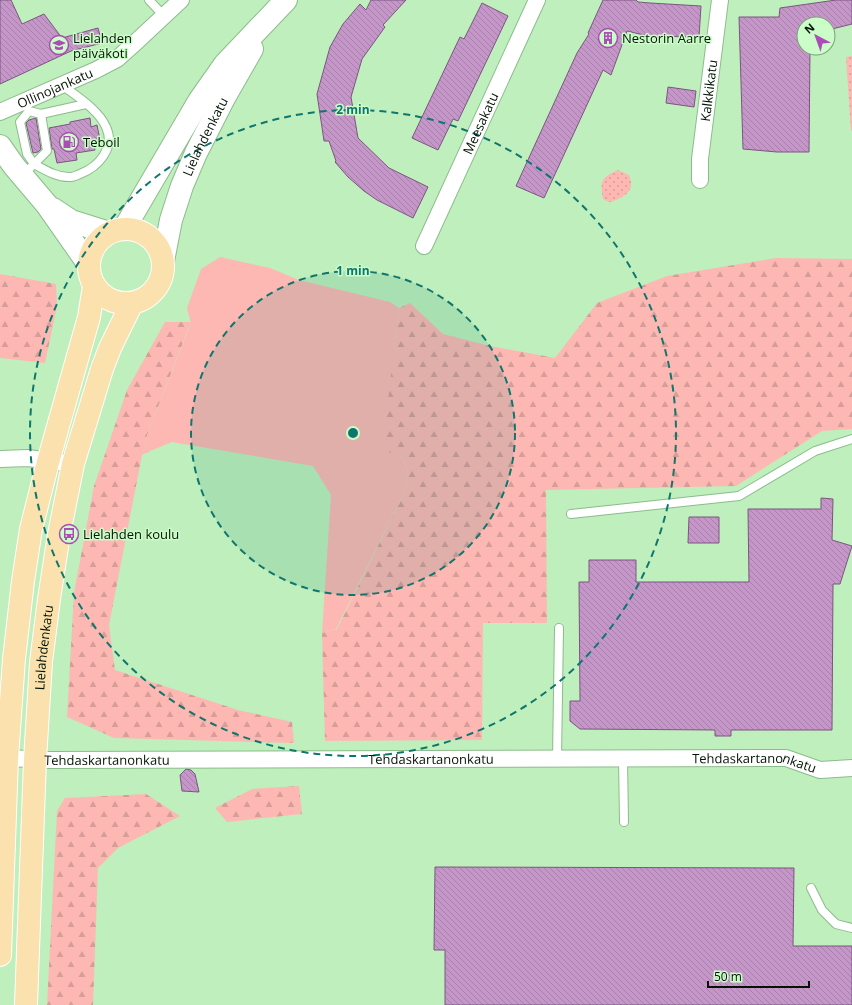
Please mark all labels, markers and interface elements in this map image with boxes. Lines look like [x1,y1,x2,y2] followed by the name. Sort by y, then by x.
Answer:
[796,16,836,56] north arrow
[801,19,817,37] text: N
[597,27,619,49] building icon: Nestorin Aarre
[73,29,132,62] place label: Lielahden päiväkoti
[622,29,711,47] place label: Nestorin Aarre
[48,34,70,56] school or university icon: Lielahden päiväkoti
[696,59,721,123] street label: Kalkkikatu
[14,63,96,112] street label: Ollinojankatu
[458,89,502,157] street label: Meesakatu
[178,94,232,179] street label: Lielahdenkatu
[336,101,370,118] text: 2 min
[58,131,80,153] fuel station icon: Teboil
[83,133,120,151] place label: Teboil
[336,262,370,279] text: 1 min
[346,426,360,440] centre of rings
[58,523,80,545] bus stop icon: Lielahden koulu
[83,525,179,543] place label: Lielahden koulu
[30,604,57,691] street label: Lielahdenkatu
[692,749,819,777] street label: Tehdaskartanonkatu
[368,750,494,768] street label: Tehdaskartanonkatu
[44,751,170,769] street label: Tehdaskartanonkatu
[708,963,809,989] scale bar
[714,968,742,985] text: 50 m

